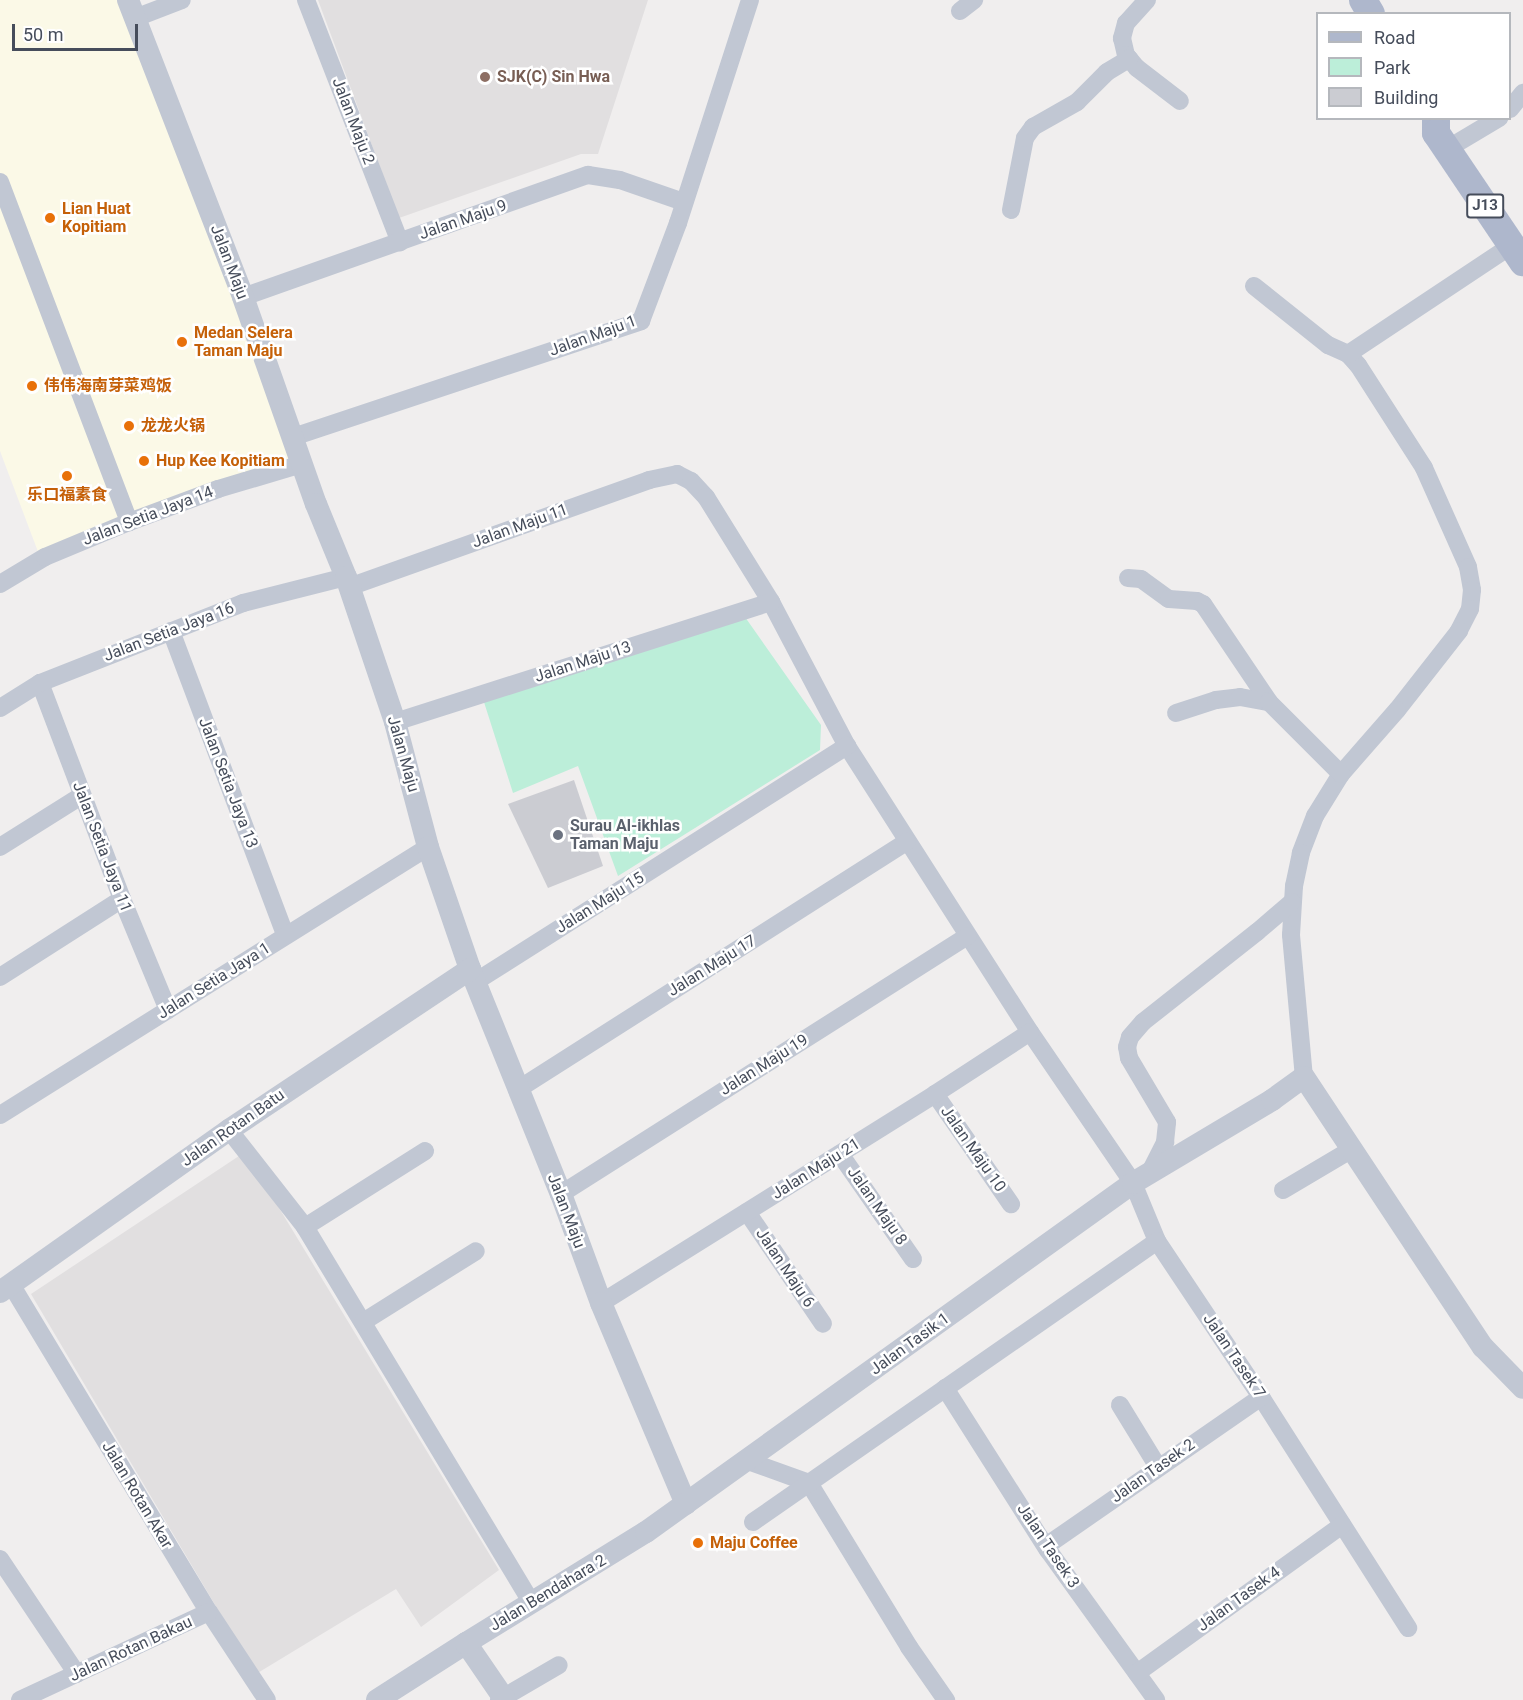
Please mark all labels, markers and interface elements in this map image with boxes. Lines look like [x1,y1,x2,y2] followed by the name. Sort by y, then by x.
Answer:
[15,12,141,50] scale bar
[1316,12,1511,120] legend
[23,24,63,45] text: 50 m
[1374,27,1415,48] text: Road
[1374,57,1410,78] text: Park
[497,67,610,87] place label: SJK(C) Sin Hwa
[478,70,492,84] marker: SJK(C) Sin Hwa
[328,75,378,167] street label: Jalan Maju 2
[1374,87,1438,108] text: Building
[1466,194,1504,218] road number: J13
[417,196,509,244] street label: Jalan Maju 9
[62,199,131,237] place label: Lian Huat Kopitiam
[43,211,57,225] marker: Lian Huat Kopitiam
[206,222,252,302] street label: Jalan Maju
[547,311,639,361] street label: Jalan Maju 1
[194,323,293,361] place label: Medan Selera Taman Maju
[175,335,189,349] marker: Medan Selera Taman Maju
[44,376,172,396] place label: 伟伟海南芽菜鸡饭
[25,379,39,393] marker: 伟伟海南芽菜鸡饭
[141,416,205,436] place label: 龙龙火锅
[122,419,136,433] marker: 龙龙火锅
[156,451,285,471] place label: Hup Kee Kopitiam
[137,454,151,468] marker: Hup Kee Kopitiam
[60,469,74,483] marker: 乐口福素食
[80,482,216,550] street label: Jalan Setia Jaya 14
[27,485,107,505] place label: 乐口福素食
[470,500,570,552] street label: Jalan Maju 11
[101,598,237,666] street label: Jalan Setia Jaya 16
[532,637,634,687] street label: Jalan Maju 13
[383,714,423,794] street label: Jalan Maju
[194,715,262,851] street label: Jalan Setia Jaya 13
[68,779,136,915] street label: Jalan Setia Jaya 11
[570,816,680,854] place label: Surau Al-ikhlas Taman Maju
[551,828,565,842] marker: Surau Al-ikhlas Taman Maju
[552,868,648,938] street label: Jalan Maju 15
[664,931,760,1001] street label: Jalan Maju 17
[154,939,274,1023] street label: Jalan Setia Jaya 1
[716,1030,812,1100] street label: Jalan Maju 19
[178,1085,288,1171] street label: Jalan Rotan Batu
[936,1102,1010,1196] street label: Jalan Maju 10
[768,1134,864,1204] street label: Jalan Maju 21
[843,1163,911,1249] street label: Jalan Maju 8
[543,1171,589,1251] street label: Jalan Maju
[752,1225,818,1311] street label: Jalan Maju 6
[867,1309,953,1379] street label: Jalan Tasik 1
[1199,1310,1269,1402] street label: Jalan Tasek 7
[1107,1435,1199,1507] street label: Jalan Tasek 2
[98,1438,176,1552] street label: Jalan Rotan Akar
[1013,1500,1083,1592] street label: Jalan Tasek 3
[710,1533,798,1553] place label: Maju Coffee
[691,1536,705,1550] marker: Maju Coffee
[486,1551,610,1635] street label: Jalan Bendahara 2
[1194,1562,1284,1636] street label: Jalan Tasek 4
[67,1612,195,1686] street label: Jalan Rotan Bakau

